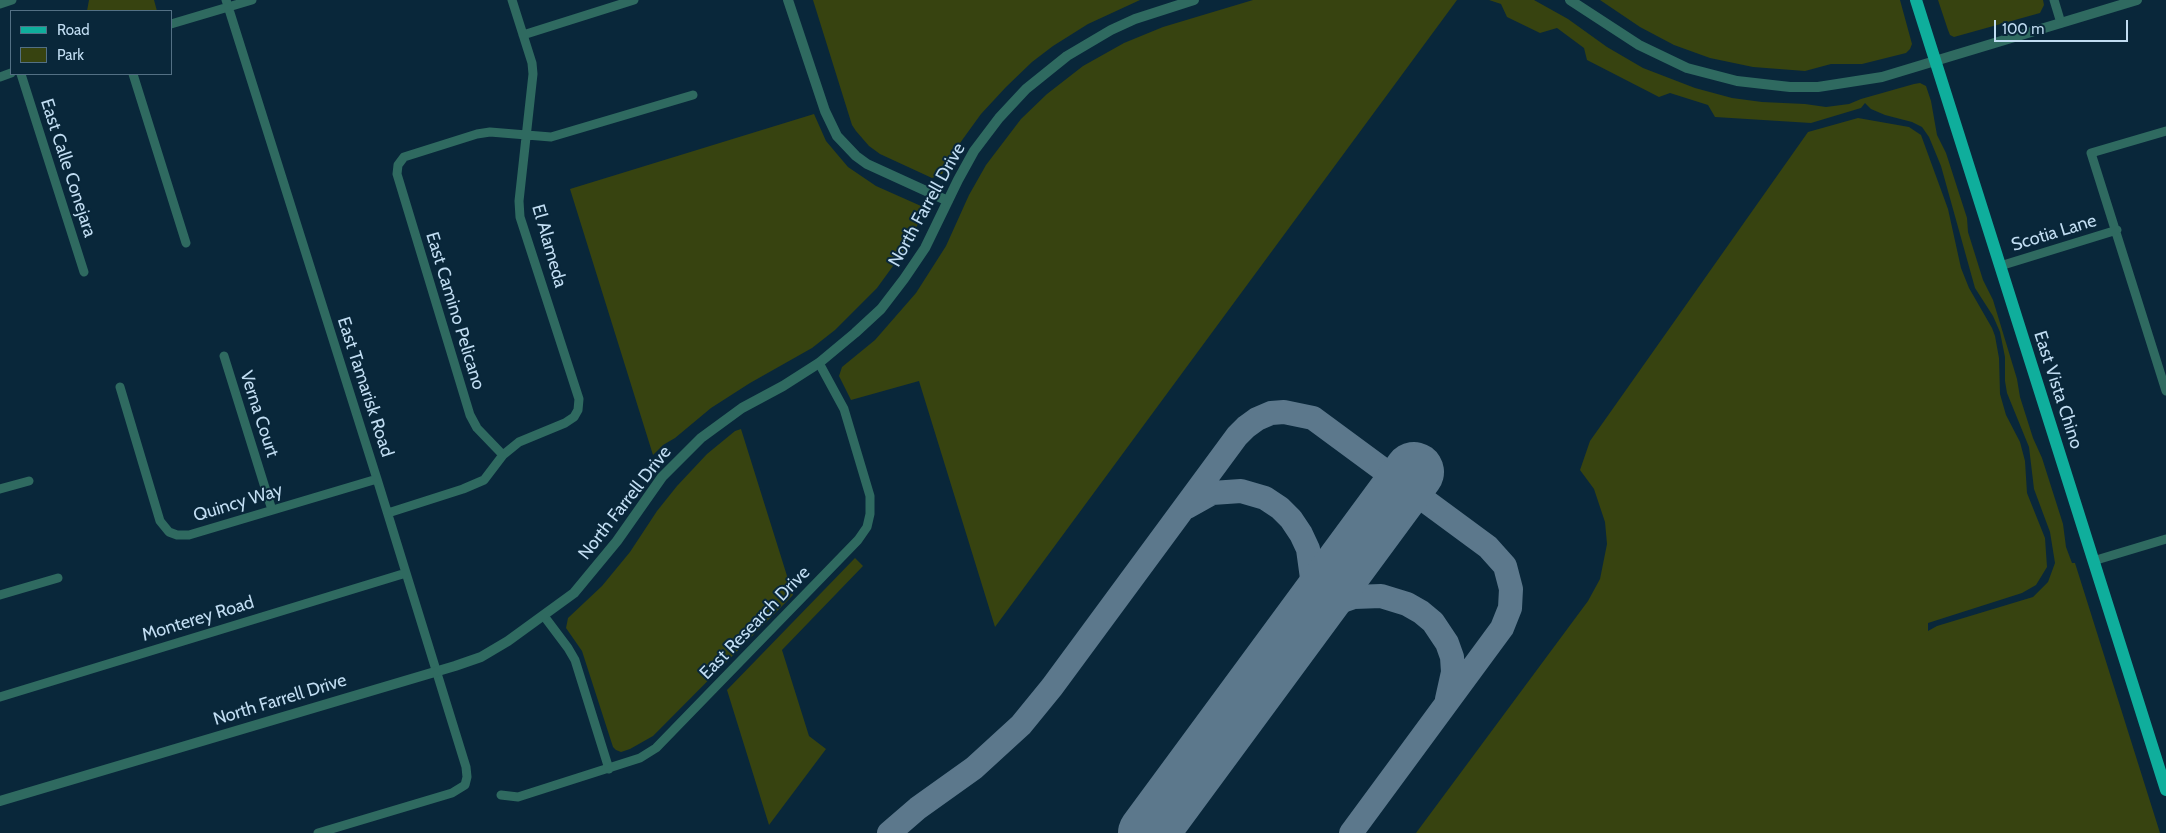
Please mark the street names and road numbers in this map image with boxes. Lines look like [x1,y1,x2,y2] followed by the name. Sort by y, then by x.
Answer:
[35,96,101,240] street label: East Calle Conejara
[884,139,970,271] street label: North Farrell Drive
[527,202,571,290] street label: El Alameda
[2009,210,2099,256] street label: Scotia Lane
[421,230,489,392] street label: East Camino Pelicano
[332,314,398,460] street label: East Tamarisk Road
[2029,328,2087,452] street label: East Vista Chino
[235,368,283,460] street label: Verna Court
[574,442,676,564] street label: North Farrell Drive
[191,479,285,527] street label: Quincy Way
[695,562,815,684] street label: East Research Drive
[139,592,257,646] street label: Monterey Road
[211,669,349,731] street label: North Farrell Drive

